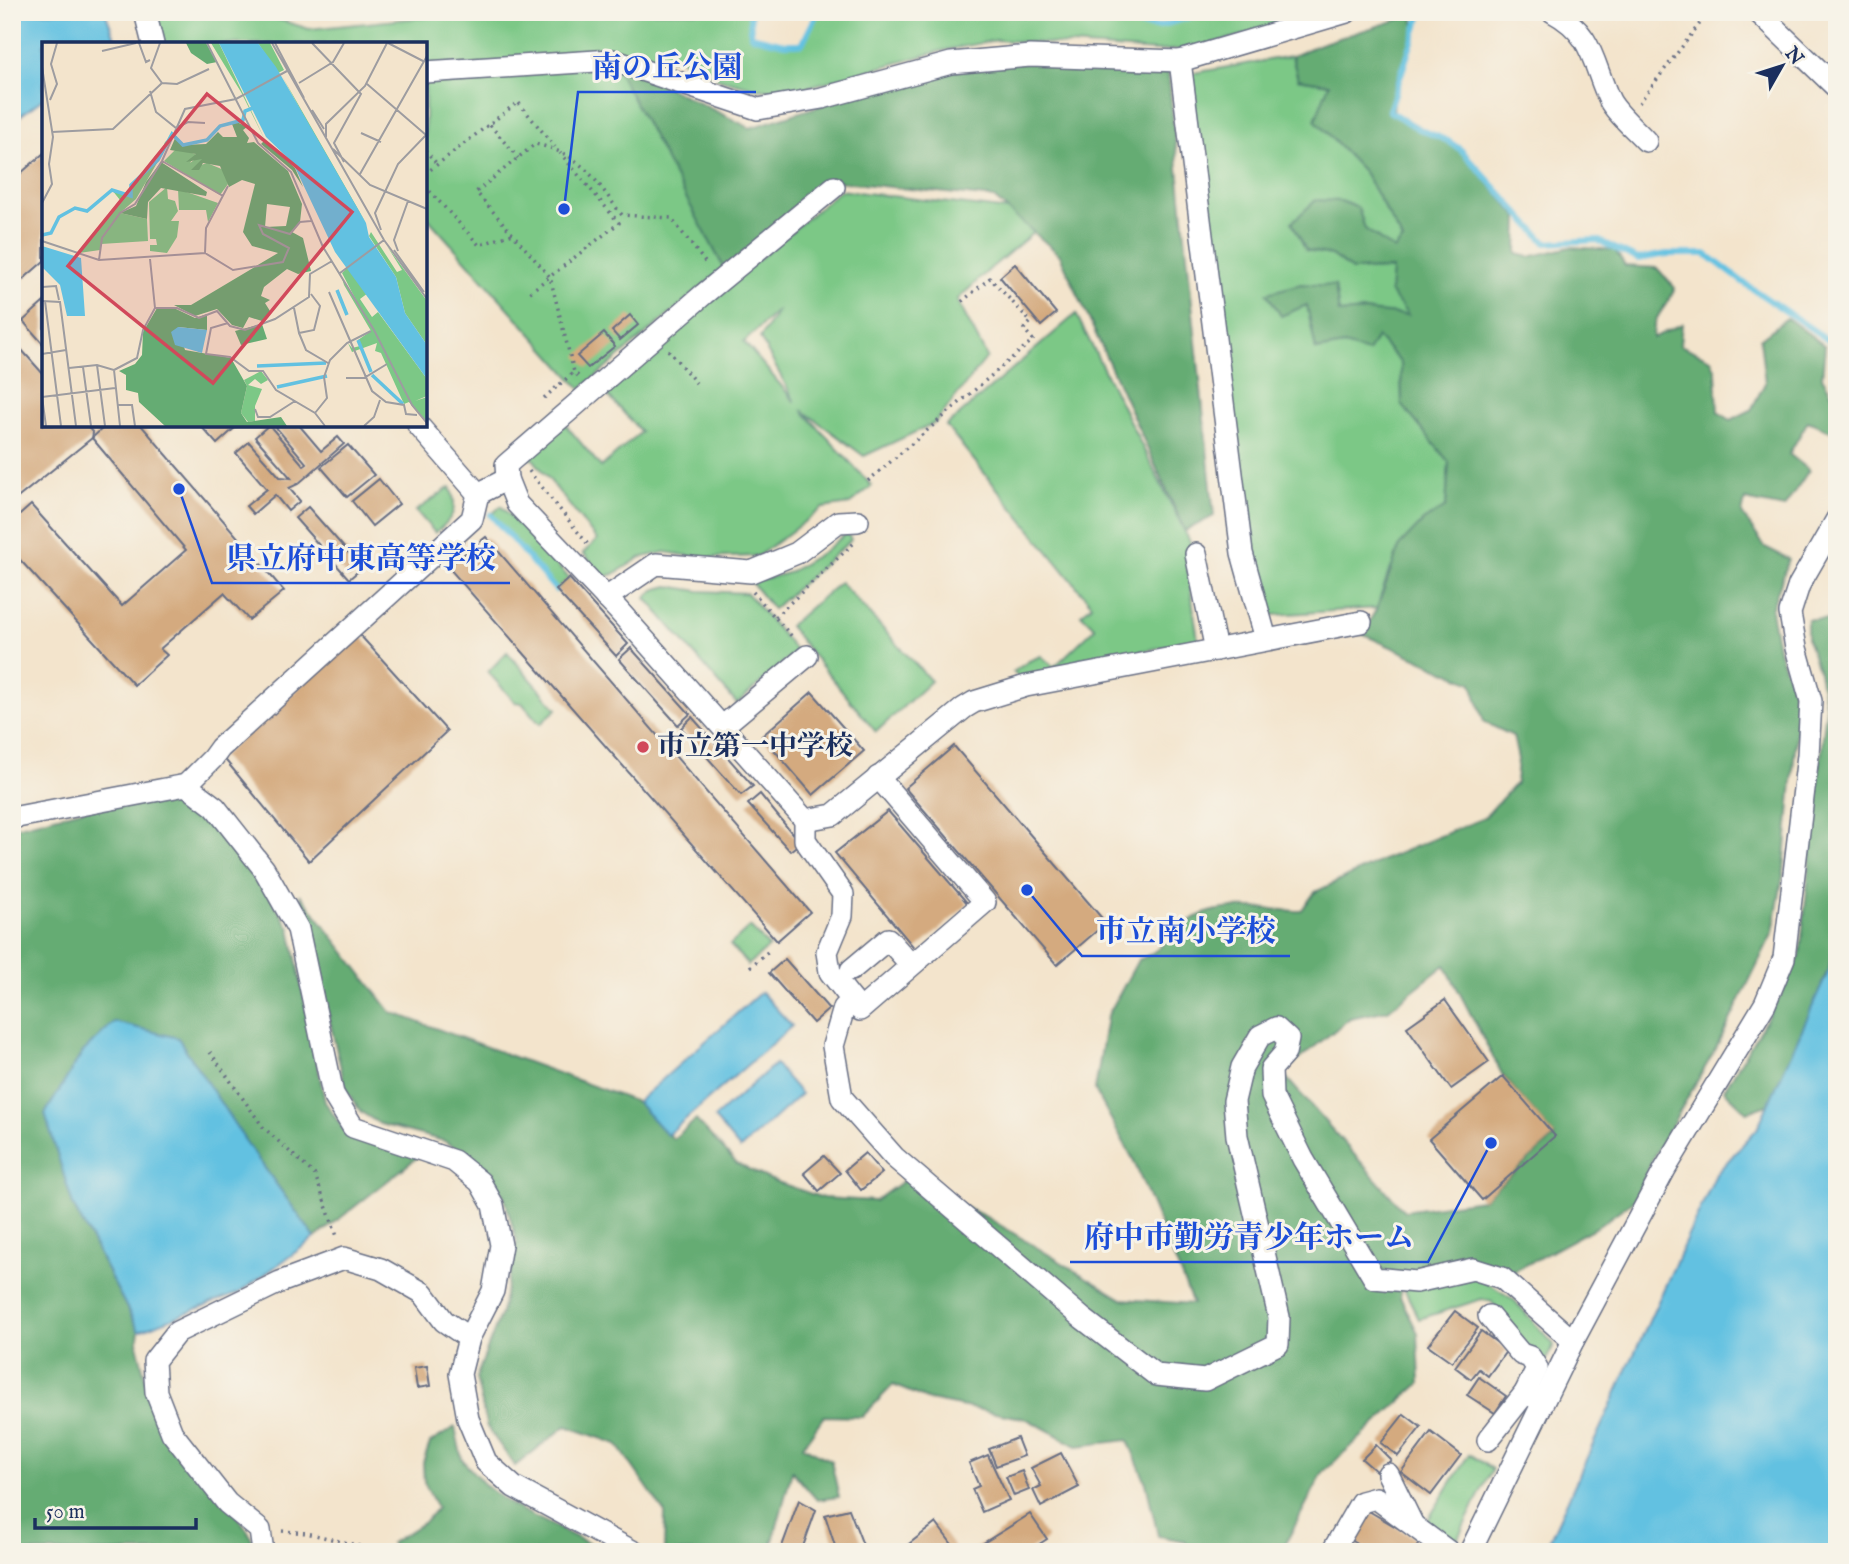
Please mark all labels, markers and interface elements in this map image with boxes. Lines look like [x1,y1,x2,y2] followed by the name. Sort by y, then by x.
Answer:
[1748,32,1818,102] north arrow
[578,41,756,92] callout: 南の丘公園
[42,42,427,427] inset map
[1779,42,1809,71] text: N
[592,50,742,88] text: 南の丘公園
[212,532,510,583] callout: 県立府中東高等学校
[226,541,496,579] text: 県立府中東高等学校
[657,730,853,765] place label: 市立第一中学校
[635,739,651,755] marker: 市立第一中学校
[1082,905,1290,956] callout: 市立南小学校
[1096,914,1276,952] text: 市立南小学校
[1070,1211,1428,1262] callout: 府中市勤労青少年ホーム
[1084,1220,1414,1258] text: 府中市勤労青少年ホーム
[35,1487,196,1531] scale bar
[46,1499,85,1526] text: 50 m

